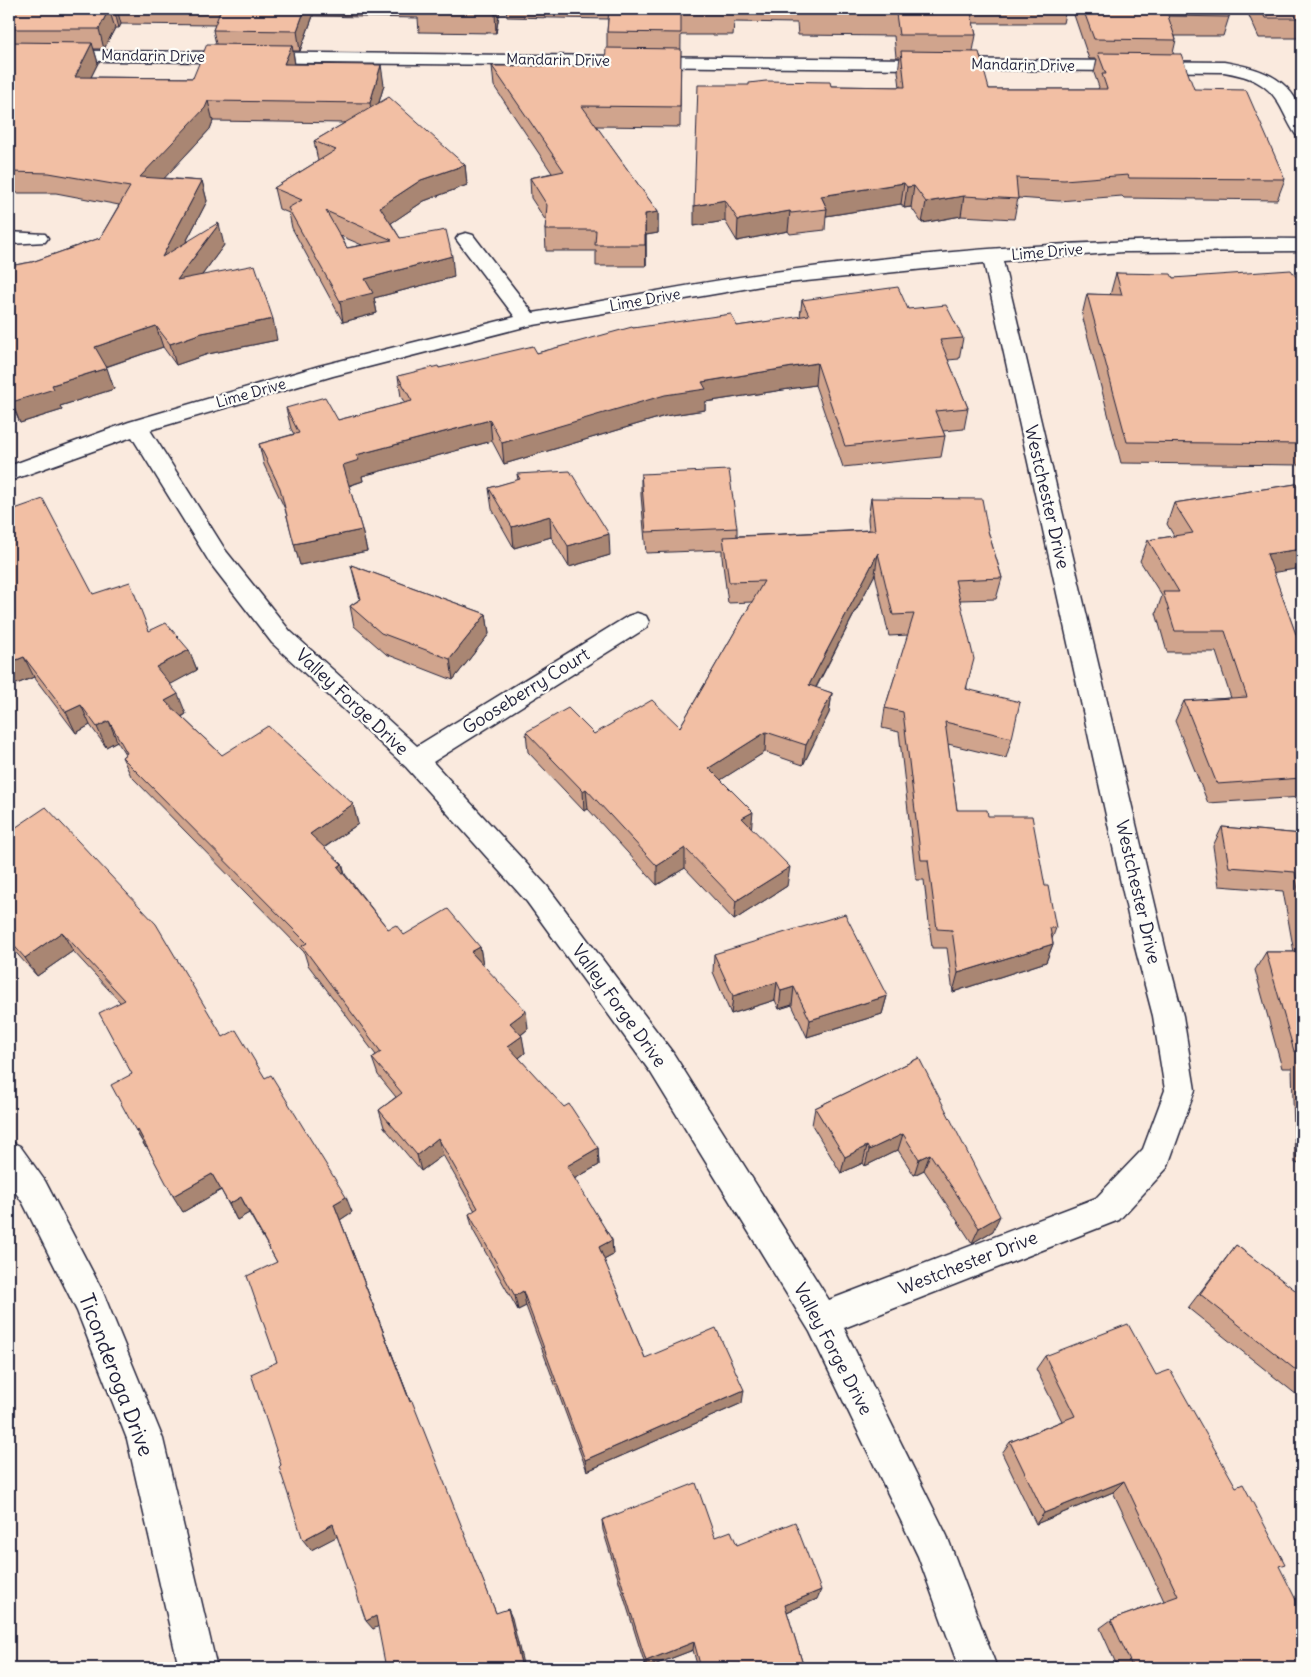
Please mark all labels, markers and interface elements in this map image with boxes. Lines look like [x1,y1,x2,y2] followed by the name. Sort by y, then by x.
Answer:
[101,45,205,66] street label: Mandarin Drive
[506,49,610,70] street label: Mandarin Drive
[971,54,1075,75] street label: Mandarin Drive
[1010,239,1084,264] street label: Lime Drive
[608,284,682,315] street label: Lime Drive
[214,373,288,412] street label: Lime Drive
[1020,423,1075,571] street label: Westchester Drive
[458,642,594,739] street label: Gooseberry Court
[291,643,414,760] street label: Valley Forge Drive
[1111,818,1166,966] street label: Westchester Drive
[567,940,672,1072] street label: Valley Forge Drive
[895,1225,1041,1300] street label: Westchester Drive
[789,1279,878,1419] street label: Valley Forge Drive
[73,1290,160,1460] street label: Ticonderoga Drive

